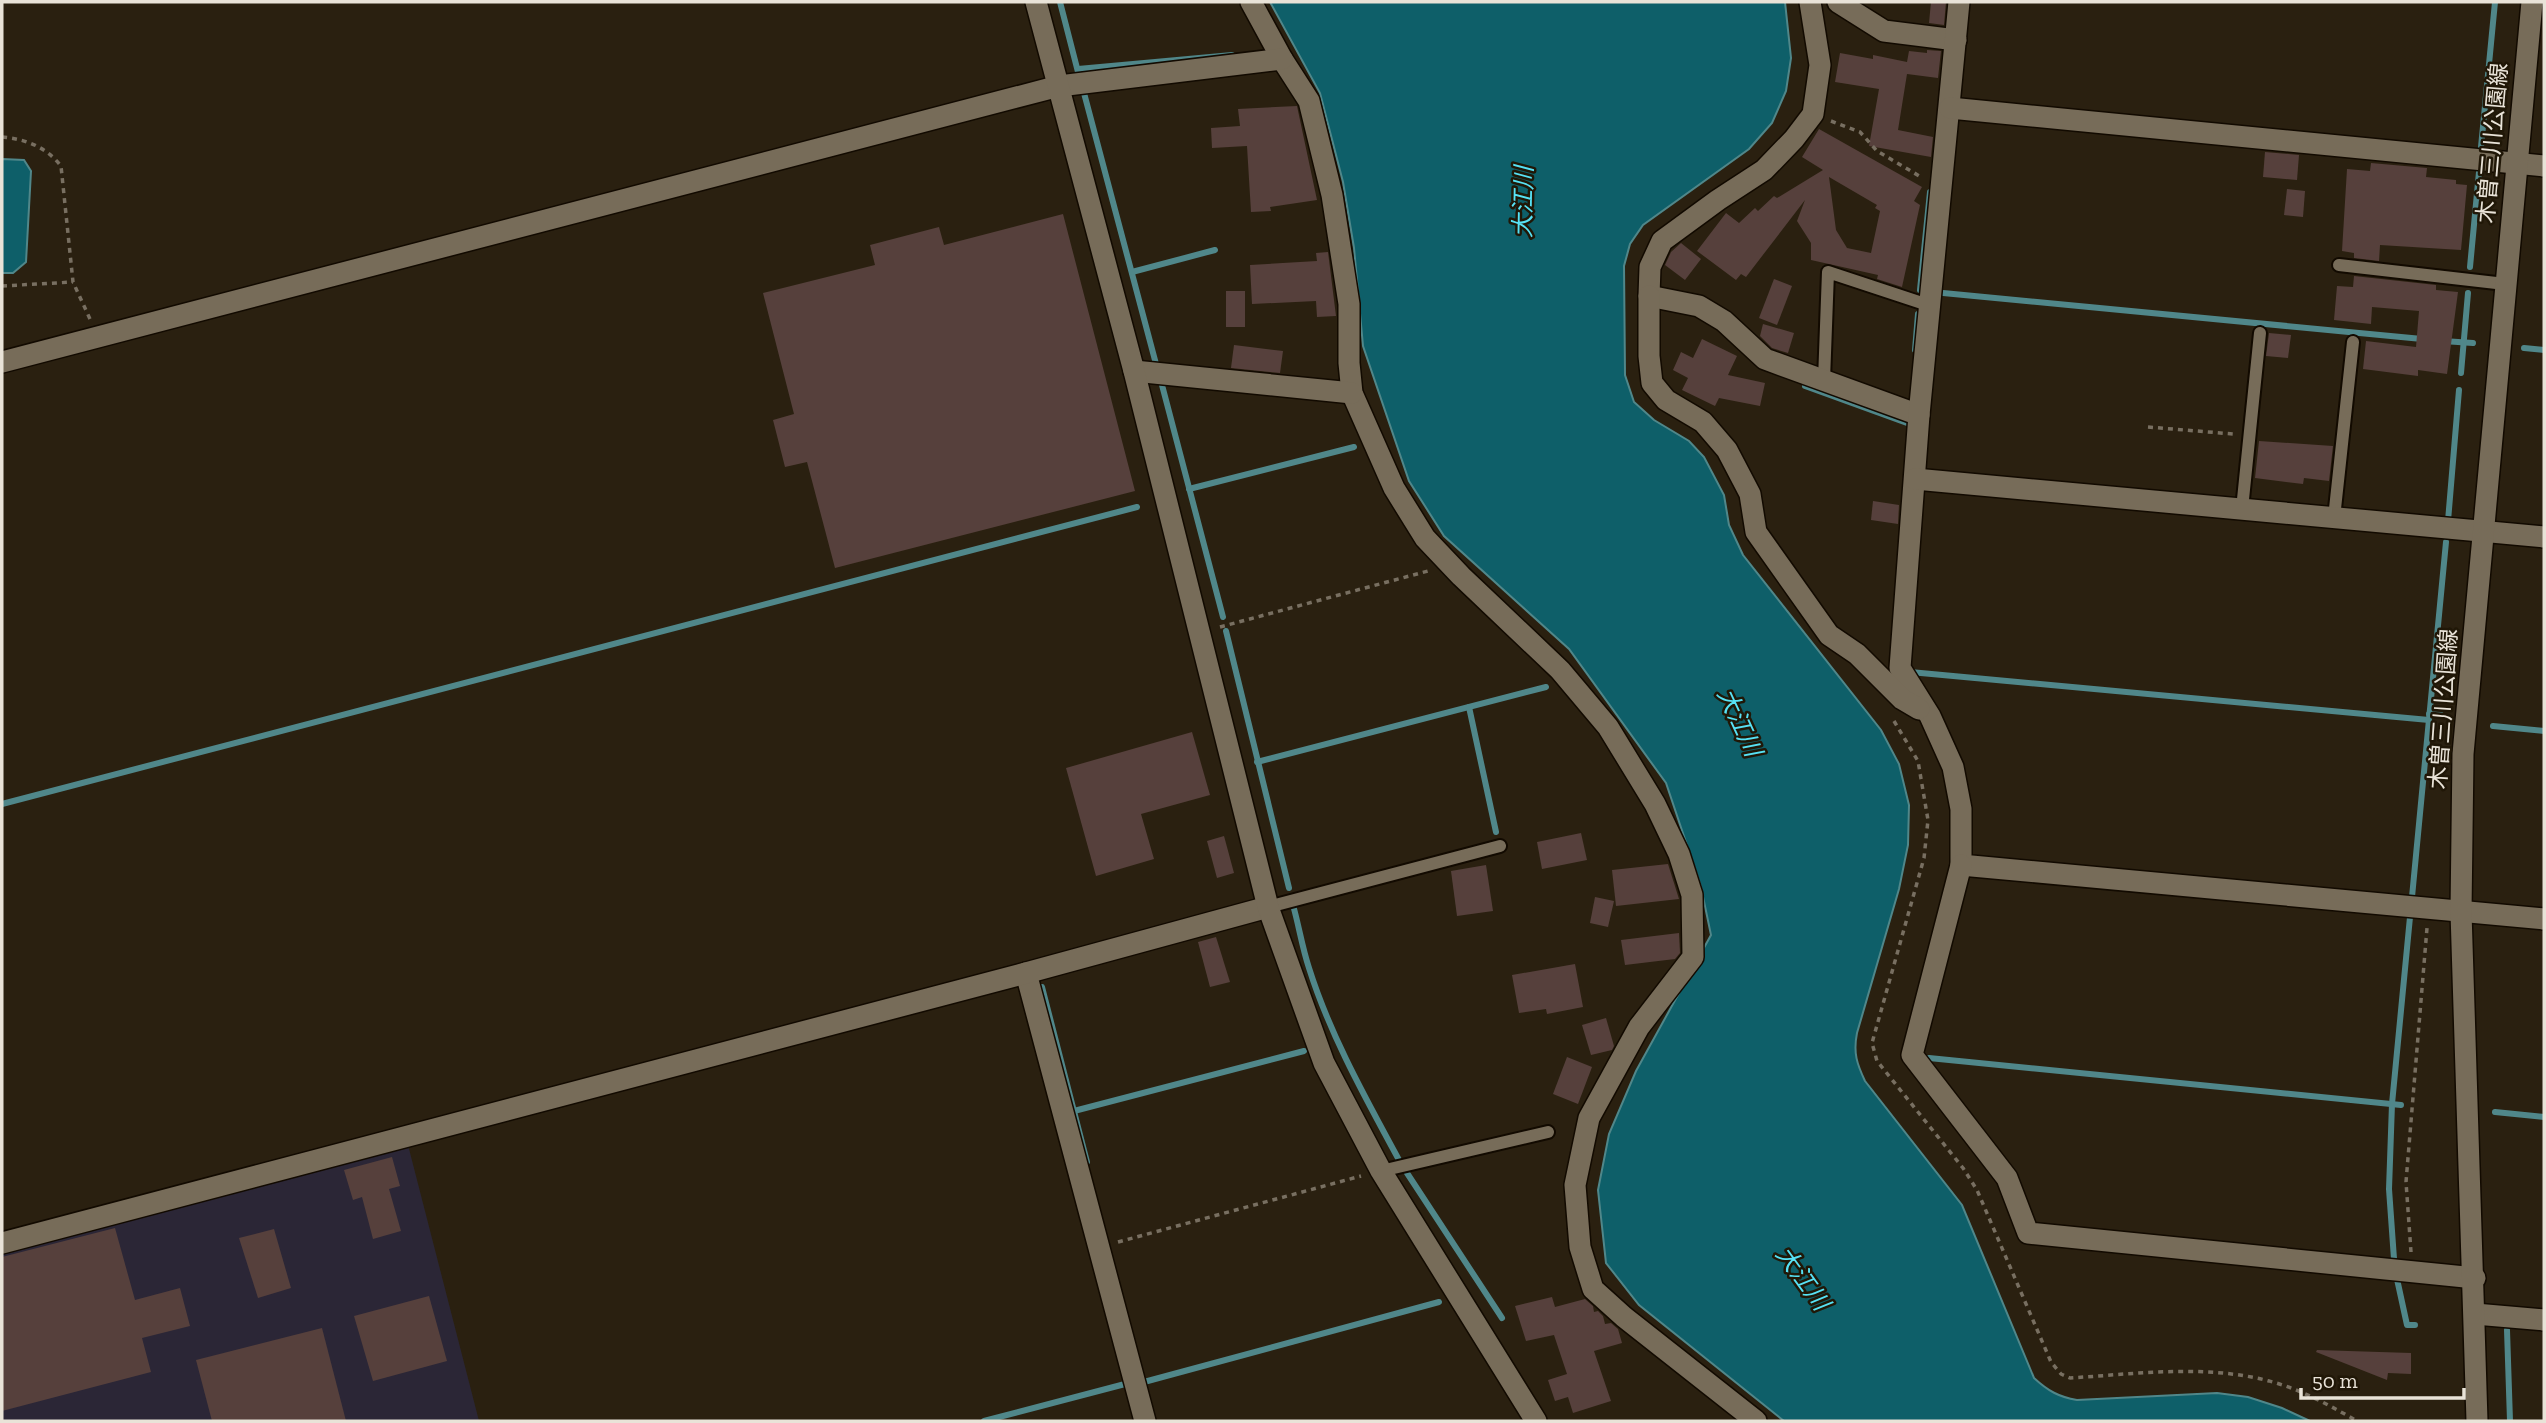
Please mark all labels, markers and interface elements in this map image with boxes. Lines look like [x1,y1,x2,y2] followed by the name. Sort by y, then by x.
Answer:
[2471,62,2513,224] street label: 木曽三川公園線
[1508,163,1538,238] water label: 大江川
[2423,628,2463,790] street label: 木曽三川公園線
[1712,683,1770,763] water label: 大江川
[1770,1240,1838,1318] water label: 大江川
[2301,1356,2464,1400] scale bar
[2312,1368,2358,1393] text: 50 m

